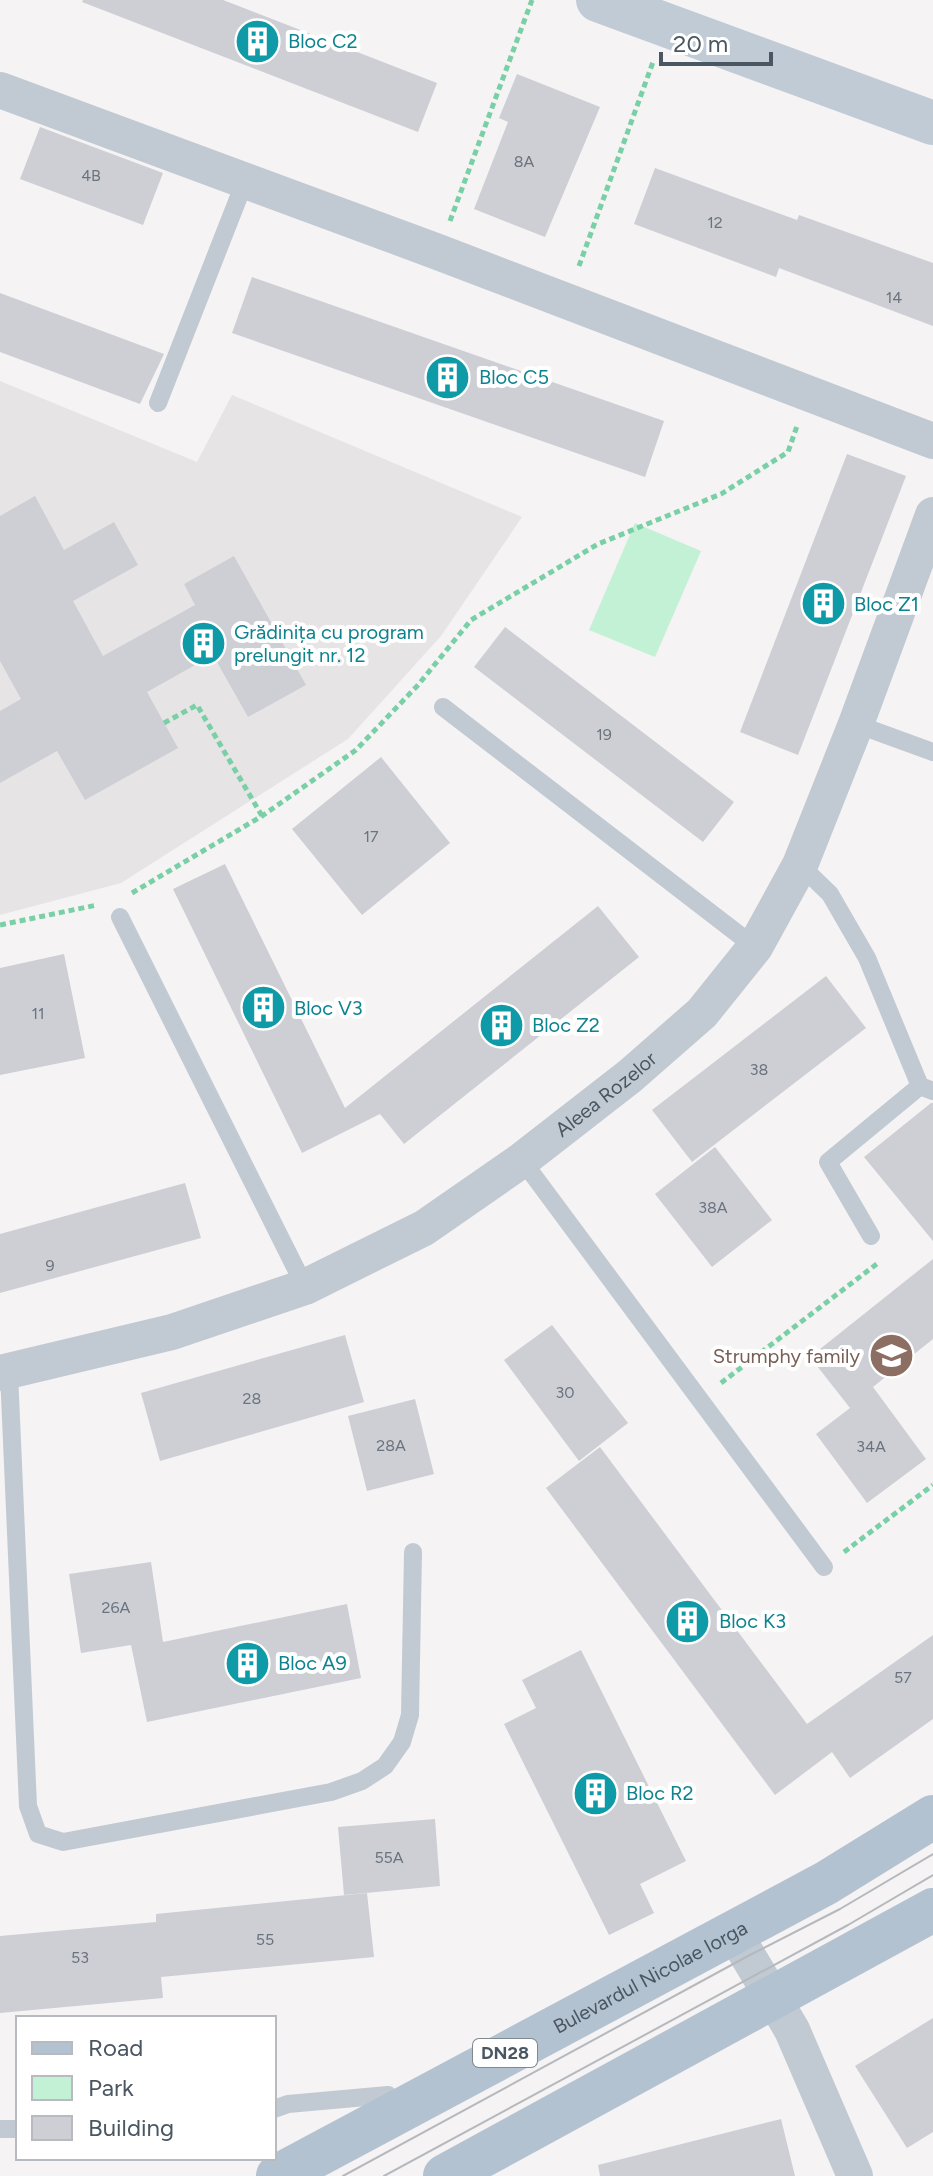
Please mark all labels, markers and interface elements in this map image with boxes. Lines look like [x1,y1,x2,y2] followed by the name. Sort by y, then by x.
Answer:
[661,16,771,66] scale bar
[233,17,281,65] building icon: Bloc C2
[288,29,358,53] place label: Bloc C2
[673,29,728,58] text: 20 m
[514,152,534,171] house number: 8A
[81,166,101,185] house number: 4B
[707,213,723,232] house number: 12
[886,288,902,307] house number: 14
[424,353,472,401] building icon: Bloc C5
[479,365,549,389] place label: Bloc C5
[799,580,847,628] building icon: Bloc Z1
[854,592,919,616] place label: Bloc Z1
[179,620,227,668] building icon: Grădinița cu program prelungit nr. 12
[234,620,424,667] place label: Grădinița cu program prelungit nr. 12
[596,725,612,744] house number: 19
[363,827,379,846] house number: 17
[239,984,287,1032] building icon: Bloc V3
[294,996,363,1020] place label: Bloc V3
[477,1001,525,1049] building icon: Bloc Z2
[31,1004,45,1023] house number: 11
[532,1013,600,1037] place label: Bloc Z2
[550,1046,662,1142] street label: Aleea Rozelor
[750,1060,768,1079] house number: 38
[698,1198,728,1217] house number: 38A
[45,1256,55,1275] house number: 9
[867,1332,915,1380] school or university icon: Strumphy family
[713,1344,860,1368] place label: Strumphy family
[556,1383,574,1402] house number: 30
[243,1389,261,1408] house number: 28
[376,1436,406,1455] house number: 28A
[856,1437,886,1456] house number: 34A
[664,1597,712,1645] building icon: Bloc K3
[102,1598,131,1617] house number: 26A
[719,1609,786,1633] place label: Bloc K3
[223,1639,271,1687] building icon: Bloc A9
[278,1651,347,1675] place label: Bloc A9
[894,1668,912,1687] house number: 57
[571,1769,619,1817] building icon: Bloc R2
[626,1781,694,1805] place label: Bloc R2
[374,1848,404,1867] house number: 55A
[549,1915,751,2039] street label: Bulevardul Nicolae Iorga
[256,1930,274,1949] house number: 55
[71,1948,89,1967] house number: 53
[16,2016,276,2160] legend
[88,2033,143,2062] text: Road
[473,2039,537,2067] road number: DN28
[88,2073,134,2102] text: Park
[88,2113,174,2142] text: Building

